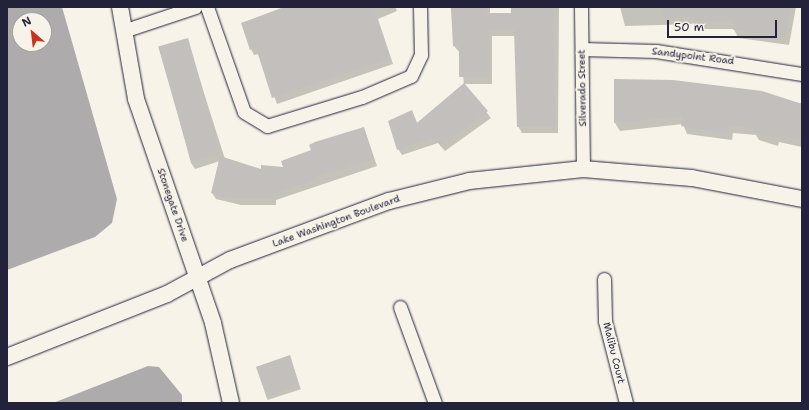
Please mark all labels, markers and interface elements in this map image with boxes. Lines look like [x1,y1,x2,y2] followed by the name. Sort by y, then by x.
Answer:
[12,12,52,52] north arrow
[669,12,779,38] scale bar
[19,13,34,31] text: N
[674,19,704,35] text: 50 m
[651,45,735,67] street label: Sandypoint Road
[575,49,589,127] street label: Silverado Street
[155,167,191,243] street label: Stonegate Drive
[271,192,401,250] street label: Lake Washington Boulevard
[601,321,627,385] street label: Malibu Court

